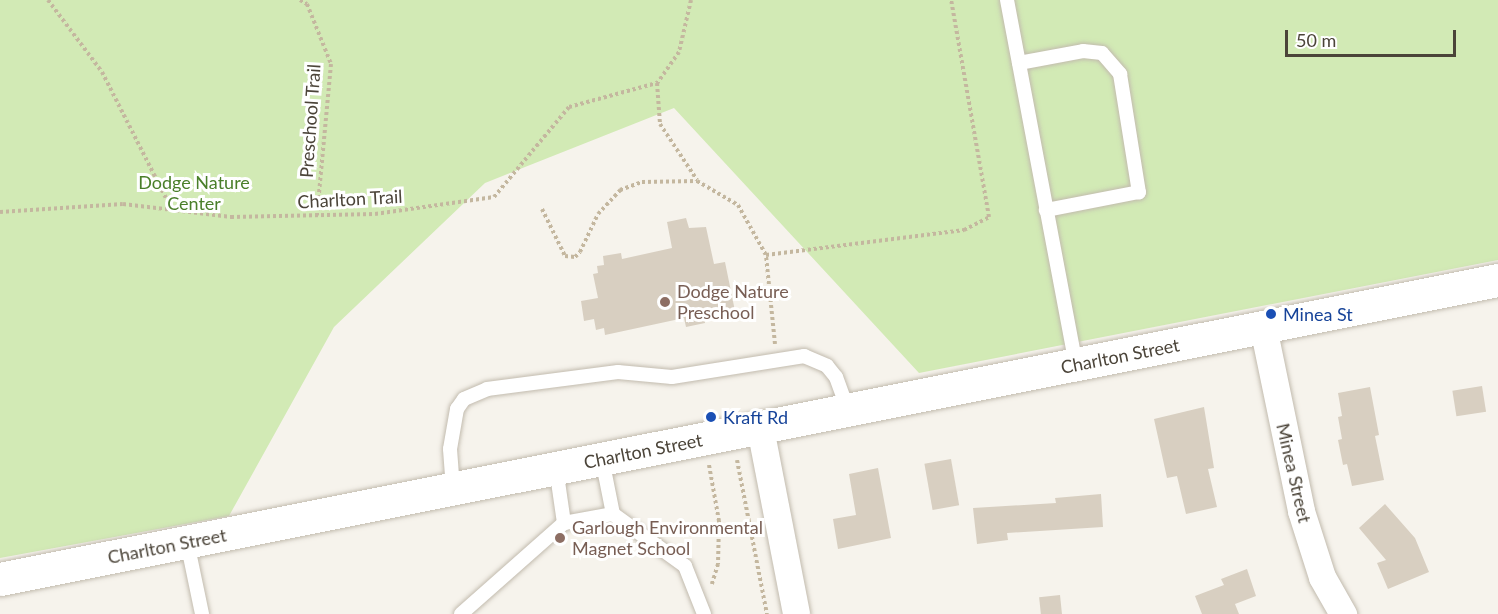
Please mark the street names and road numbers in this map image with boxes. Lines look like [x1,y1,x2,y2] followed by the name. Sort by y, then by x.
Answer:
[295,63,325,179] street label: Preschool Trail
[297,185,403,213] street label: Charlton Trail
[1059,334,1181,378] street label: Charlton Street
[1272,421,1316,525] street label: Minea Street
[582,429,704,473] street label: Charlton Street
[106,524,228,568] street label: Charlton Street

